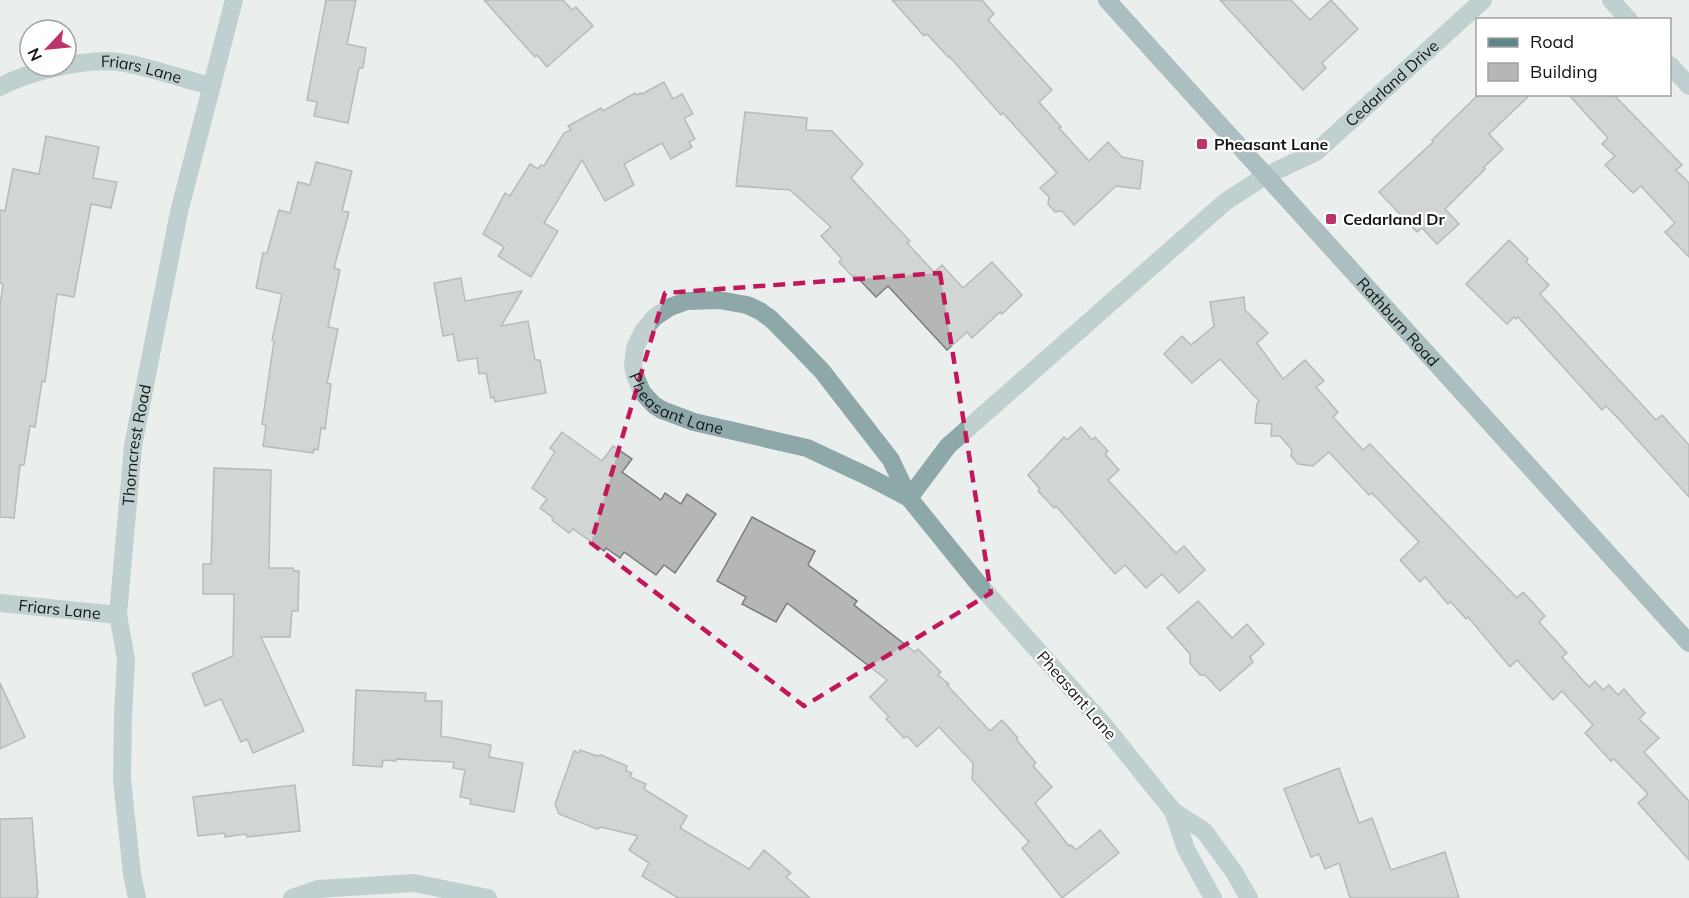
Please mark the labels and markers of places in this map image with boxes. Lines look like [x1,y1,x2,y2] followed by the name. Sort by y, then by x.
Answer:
[1214,134,1329,154] place label: Pheasant Lane
[1195,137,1209,151] marker: Pheasant Lane
[1343,209,1446,229] place label: Cedarland Dr
[1324,212,1338,226] marker: Cedarland Dr

